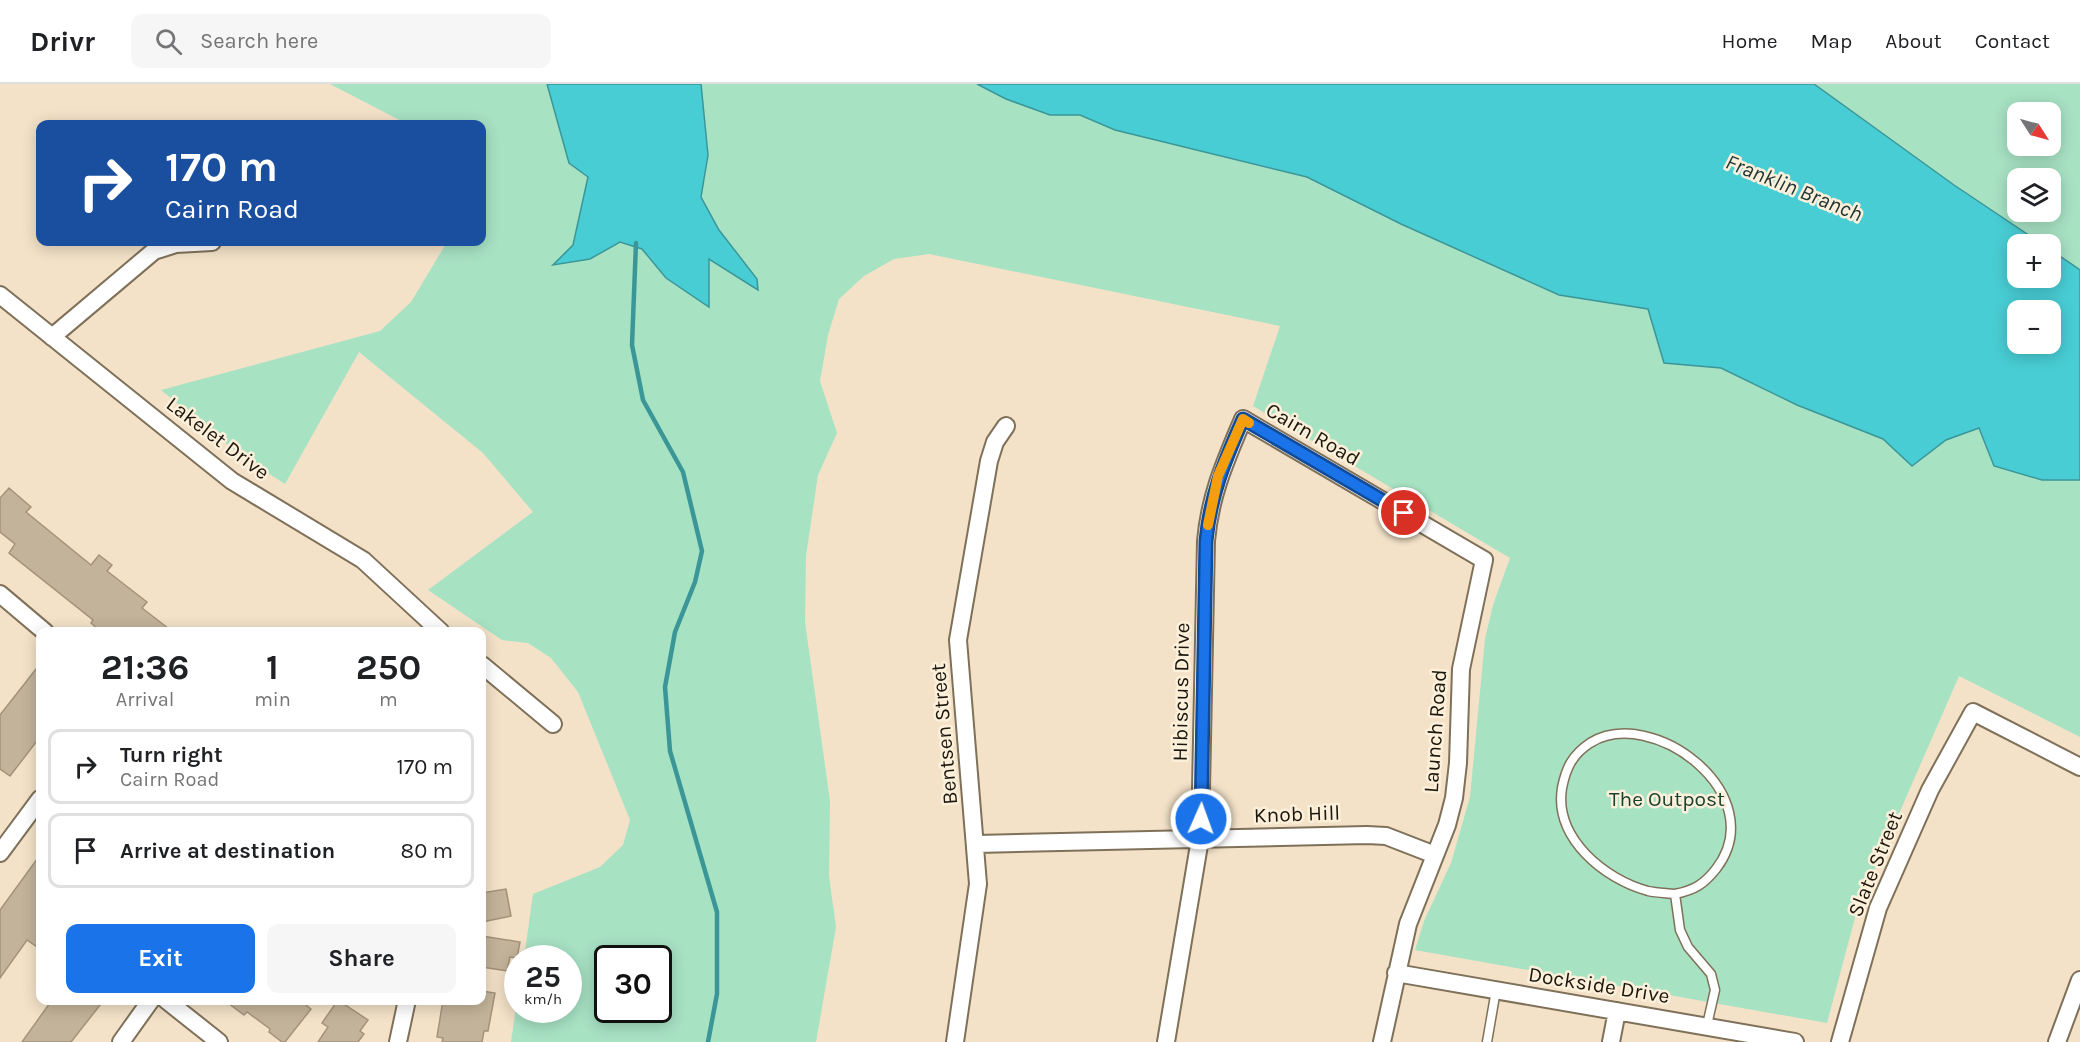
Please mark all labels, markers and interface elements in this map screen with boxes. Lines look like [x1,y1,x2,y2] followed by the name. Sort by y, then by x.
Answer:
[131,14,551,68] search box
[30,25,95,58] text: Drivr
[152,25,185,58] icon: search
[200,28,318,54] text: Search here
[1722,29,1778,53] text: Home
[1811,29,1852,53] text: Map
[1885,29,1942,53] text: About
[1975,29,2050,53] text: Contact
[2007,102,2061,156] north arrow
[2007,102,2061,354] map controls
[165,142,278,192] text: 170 m
[66,144,144,222] icon: right
[1722,149,1866,227] water label: Franklin Branch
[2007,168,2061,222] button: layers
[165,193,299,225] text: Cairn Road
[2007,234,2061,288] button: +
[2007,300,2061,354] button: −
[162,392,274,484] street label: Lakelet Drive
[1262,398,1364,470] street label: Cairn Road
[1378,487,1429,538] pin
[1387,496,1420,529] icon: arrive
[1168,622,1194,762] street label: Hibiscus Drive
[101,646,189,688] text: 21:36
[266,646,279,688] text: 1
[356,646,421,688] text: 250
[926,662,962,806] street label: Bentsen Street
[1419,669,1451,793] street label: Launch Road
[116,688,174,711] text: Arrival
[254,688,291,711] text: min
[379,688,398,711] text: m
[120,742,223,768] text: Turn right
[69,750,102,783] icon: right
[397,754,453,780] text: 170 m
[120,768,219,791] text: Cairn Road
[1169,787,1233,851] position arrow
[1609,787,1725,811] park label: The Outpost
[1253,800,1341,828] street label: Knob Hill
[1843,808,1907,920] street label: Slate Street
[69,834,102,867] icon: arrive
[120,838,335,864] text: Arrive at destination
[401,838,453,864] text: 80 m
[66,924,255,993] button: Exit
[267,924,456,993] button: Share
[594,945,672,1023] speed limit sign: 30
[525,959,561,995] text: 25
[1527,962,1671,1008] street label: Dockside Drive
[524,990,562,1008] text: km/h

